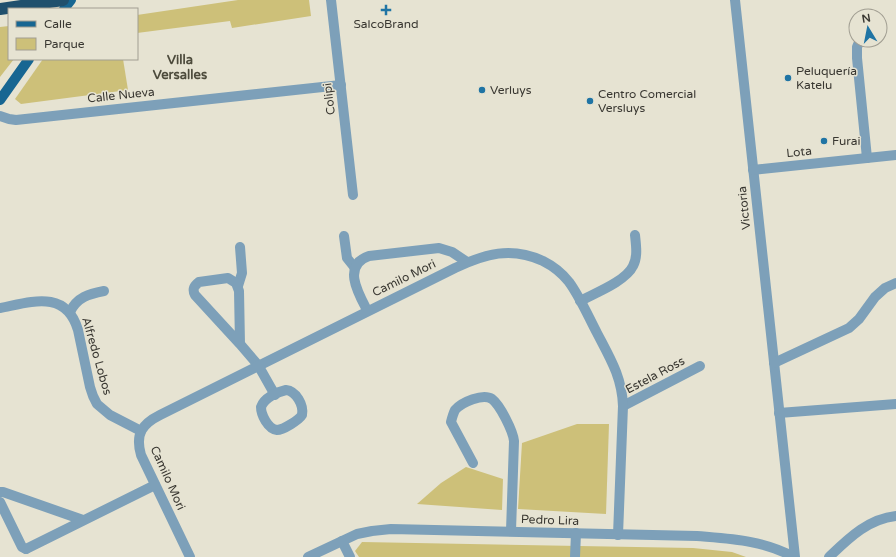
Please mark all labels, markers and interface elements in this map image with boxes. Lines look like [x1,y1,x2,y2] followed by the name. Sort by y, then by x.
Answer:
[381,5,391,15] marker: SalcoBrand
[8,8,138,60] legend
[848,8,888,48] north arrow
[861,11,872,26] text: N
[44,17,72,31] text: Calle
[353,17,419,31] place label: SalcoBrand
[44,37,85,51] text: Parque
[153,52,207,83] district label: Villa Versalles
[796,64,857,92] place label: Peluquería Katelu
[783,73,793,83] marker: Peluquería Katelu
[320,82,338,116] street label: Colipi
[490,83,532,97] place label: Verluys
[87,85,155,105] street label: Calle Nueva
[477,85,487,95] marker: Verluys
[598,87,696,115] place label: Centro Comercial Versluys
[585,96,595,106] marker: Centro Comercial Versluys
[832,134,861,148] place label: Furai
[819,136,829,146] marker: Furai
[786,144,812,160] street label: Lota
[735,186,753,230] street label: Victoria
[370,257,438,299] street label: Camilo Mori
[79,315,115,397] street label: Alfredo Lobos
[623,353,687,396] street label: Estela Ross
[148,444,188,512] street label: Camilo Mori
[521,512,579,528] street label: Pedro Lira

